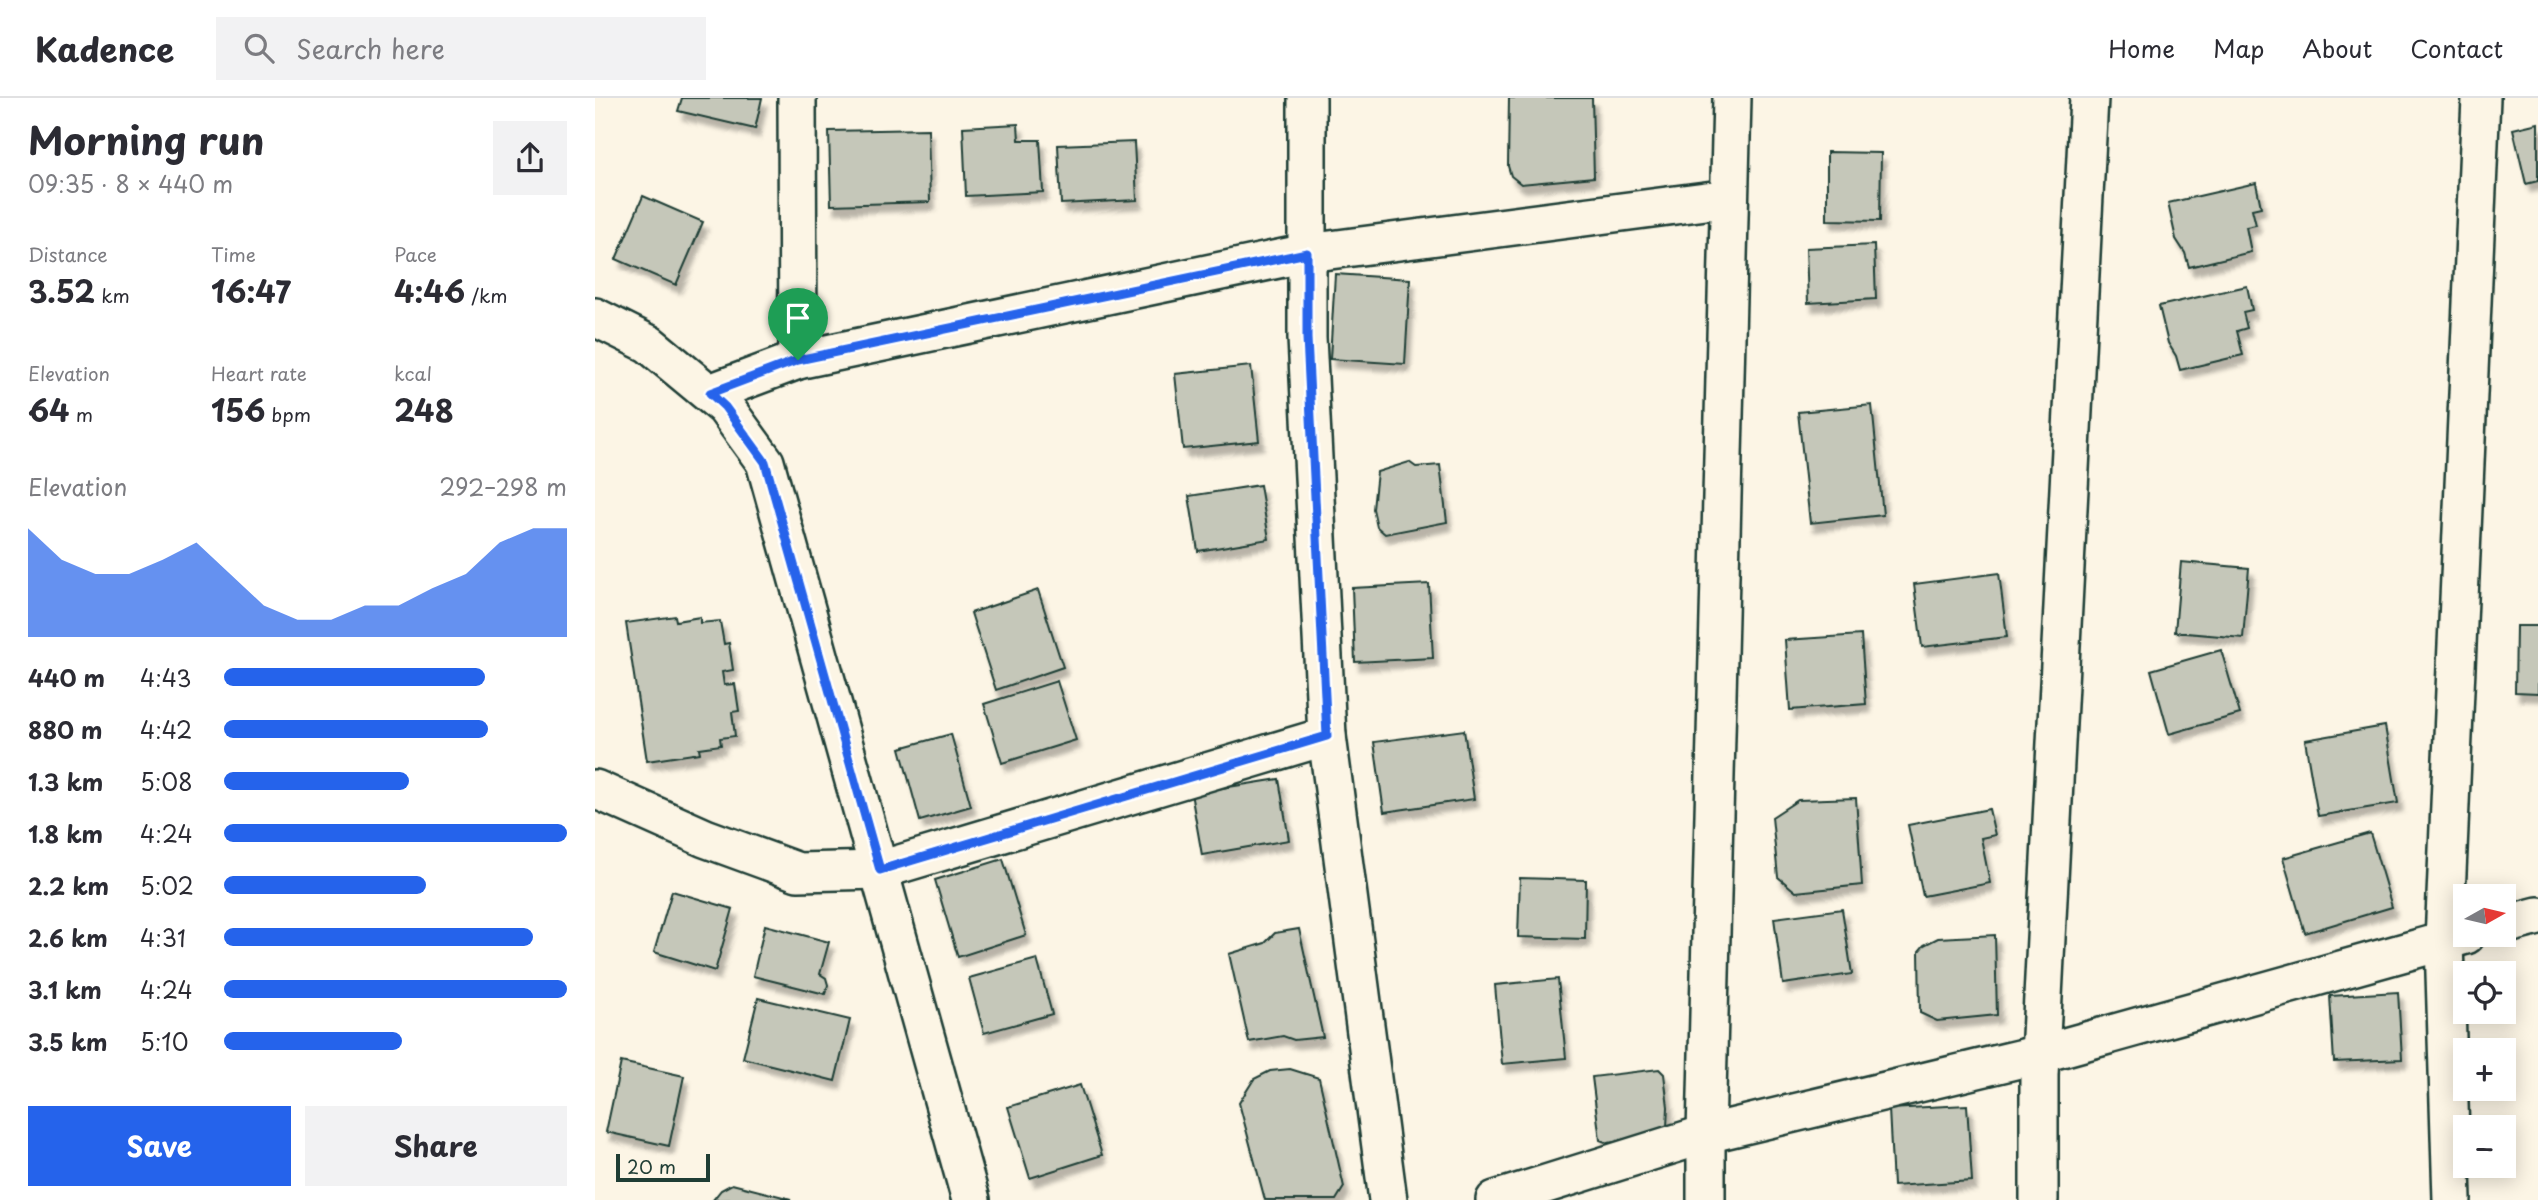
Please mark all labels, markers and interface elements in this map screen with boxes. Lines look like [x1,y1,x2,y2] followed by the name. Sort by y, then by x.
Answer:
[216,17,706,80] search box
[35,23,174,73] text: Kadence
[240,29,278,67] icon: search
[296,29,445,68] text: Search here
[2108,30,2175,66] text: Home
[2213,30,2264,66] text: Map
[2302,30,2372,66] text: About
[2410,30,2503,66] text: Contact
[28,111,264,168] text: Morning run
[493,121,567,195] button: share
[28,166,233,201] text: 09:35 · 8 × 440 m
[28,240,108,268] text: Distance
[211,240,256,268] text: Time
[394,240,437,268] text: Pace
[28,268,95,313] text: 3.52
[211,268,291,313] text: 16:47
[394,268,465,313] text: 4:46
[95,281,130,309] text: km
[465,281,508,309] text: /km
[768,288,828,360] pin
[779,299,817,337] icon: arrive
[28,359,110,387] text: Elevation
[211,359,307,387] text: Heart rate
[394,359,432,387] text: kcal
[28,387,70,432] text: 64
[211,387,265,432] text: 156
[394,387,454,432] text: 248
[70,400,93,428] text: m
[265,400,311,428] text: bpm
[28,469,127,504] text: Elevation
[439,469,567,504] text: 292–298 m
[28,660,105,695] text: 440 m
[140,660,192,695] text: 4:43
[28,712,103,747] text: 880 m
[140,712,192,747] text: 4:42
[28,764,103,799] text: 1.3 km
[140,764,193,799] text: 5:08
[28,816,103,851] text: 1.8 km
[140,816,193,851] text: 4:24
[28,868,109,903] text: 2.2 km
[140,868,194,903] text: 5:02
[2453,884,2517,947] north arrow
[2453,884,2516,1178] map controls
[28,920,108,955] text: 2.6 km
[140,920,186,955] text: 4:31
[2453,961,2516,1024] button: locate
[28,972,102,1007] text: 3.1 km
[140,972,193,1007] text: 4:24
[28,1024,108,1059] text: 3.5 km
[140,1024,188,1059] text: 5:10
[2453,1038,2516,1101] button: +
[28,1106,291,1186] button: Save
[305,1106,567,1186] button: Share
[2453,1115,2516,1178] button: −
[616,1151,711,1183] scale bar
[627,1152,676,1180] text: 20 m

